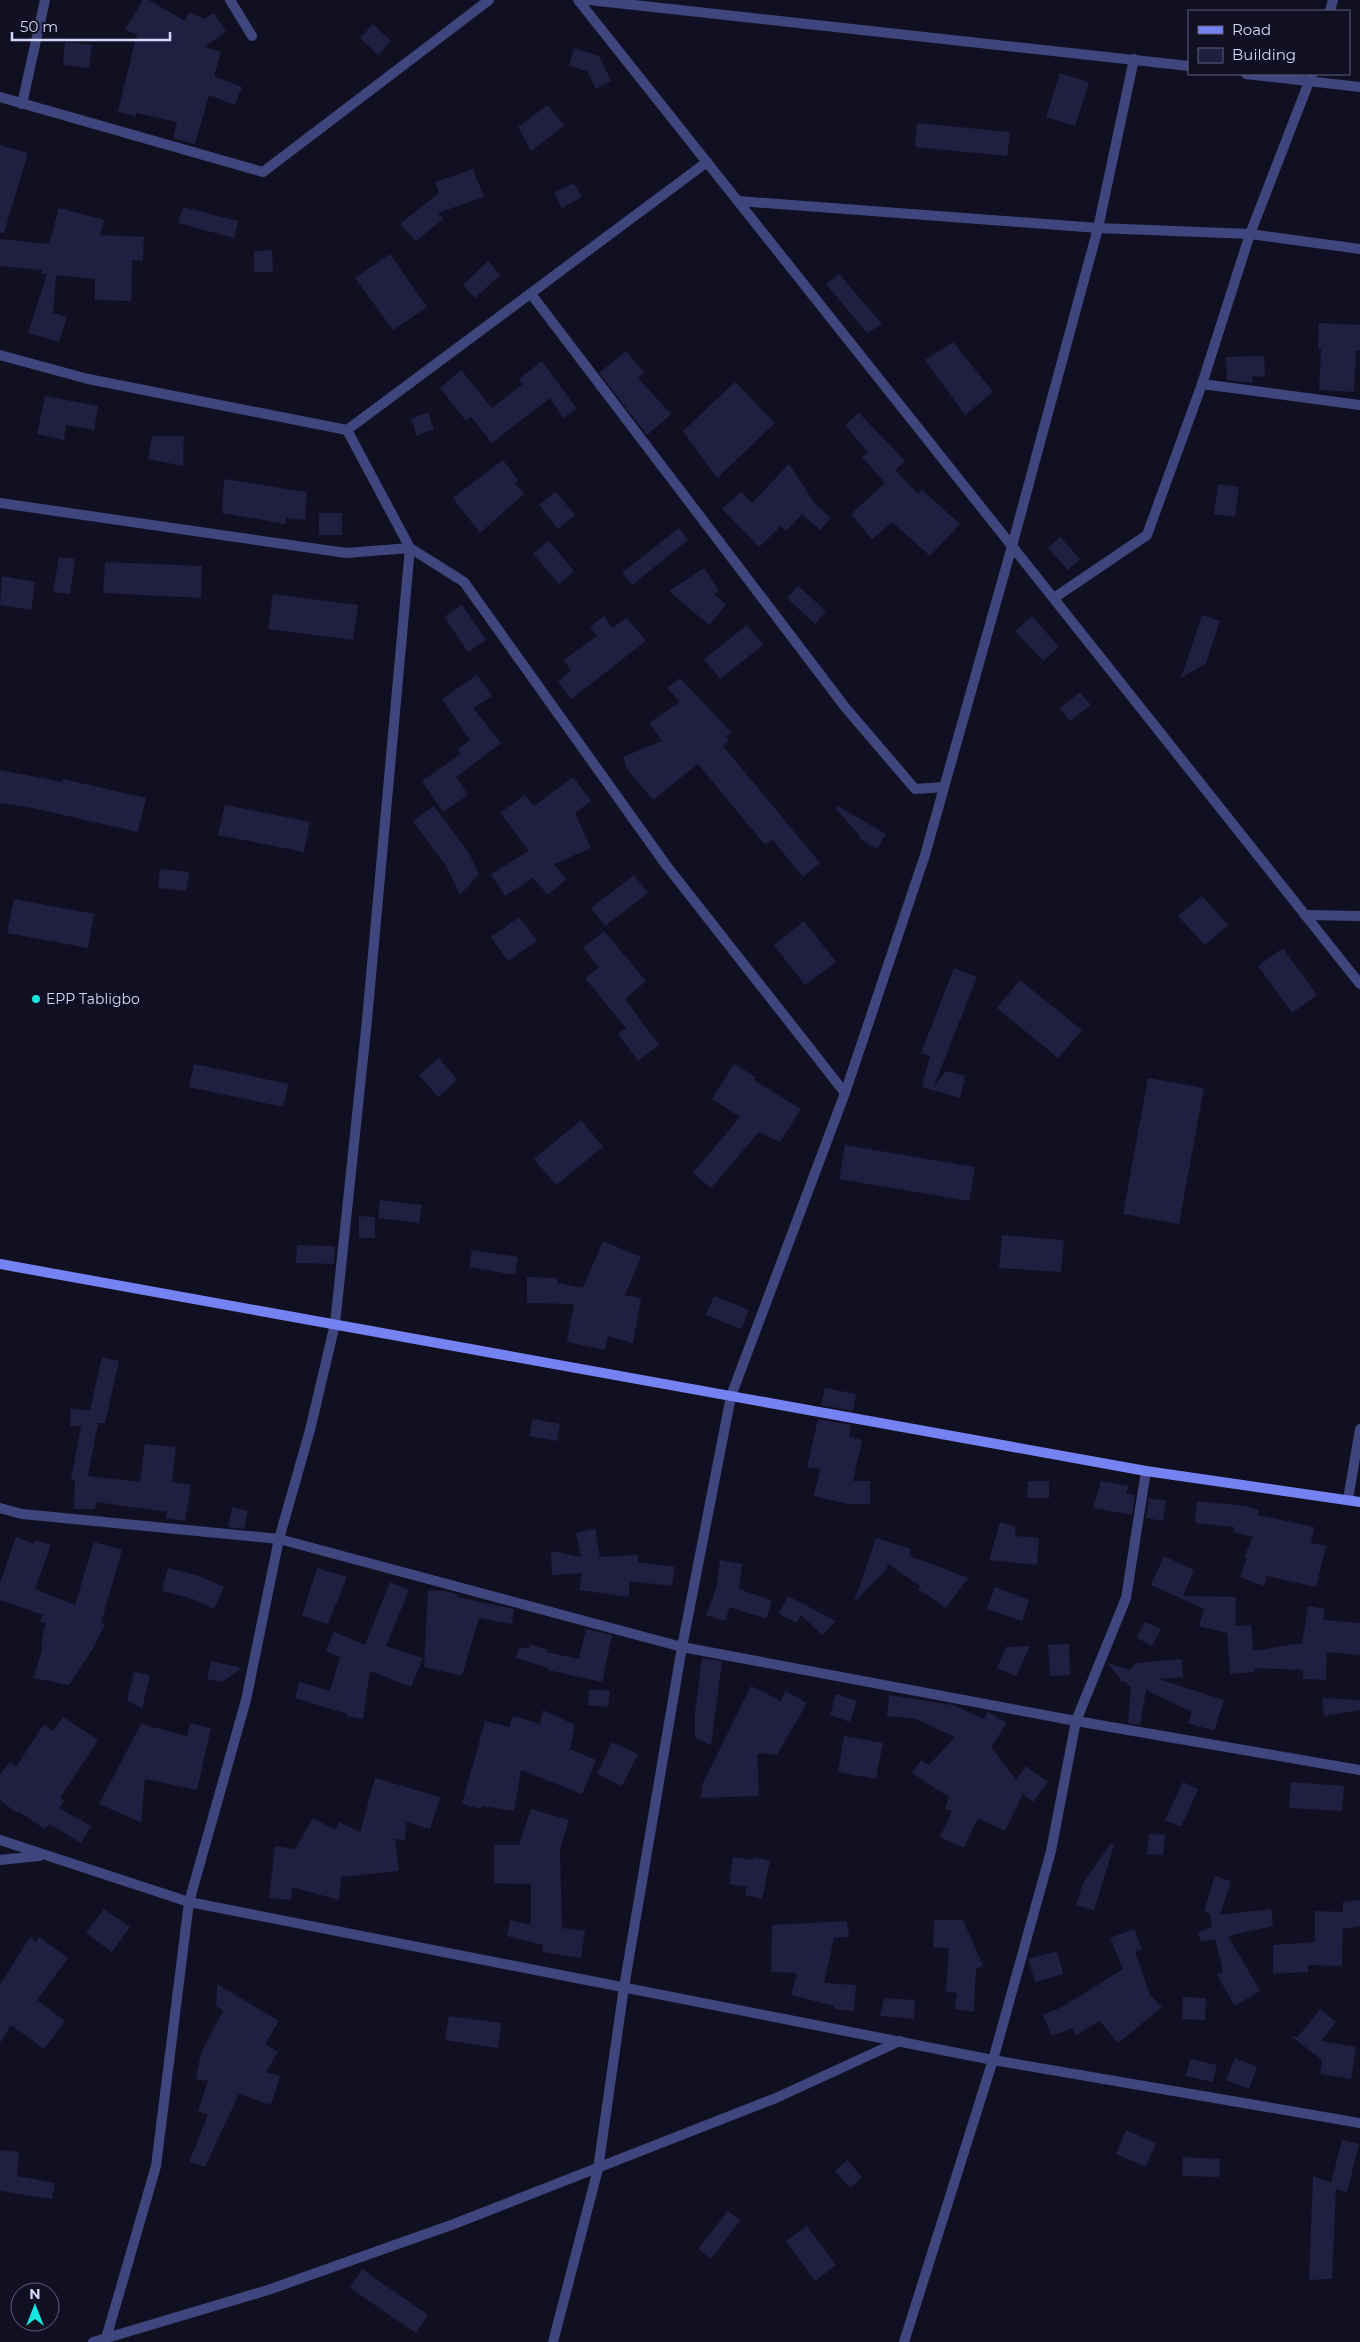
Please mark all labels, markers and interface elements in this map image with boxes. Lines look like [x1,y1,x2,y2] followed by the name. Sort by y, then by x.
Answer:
[12,10,170,42] scale bar
[1188,10,1350,75] legend
[20,17,58,36] text: 50 m
[1232,20,1271,39] text: Road
[1232,45,1296,64] text: Building
[46,990,140,1008] place label: EPP Tabligbo
[30,993,42,1005] marker: EPP Tabligbo
[10,2282,60,2332] north arrow
[29,2285,41,2303] text: N

